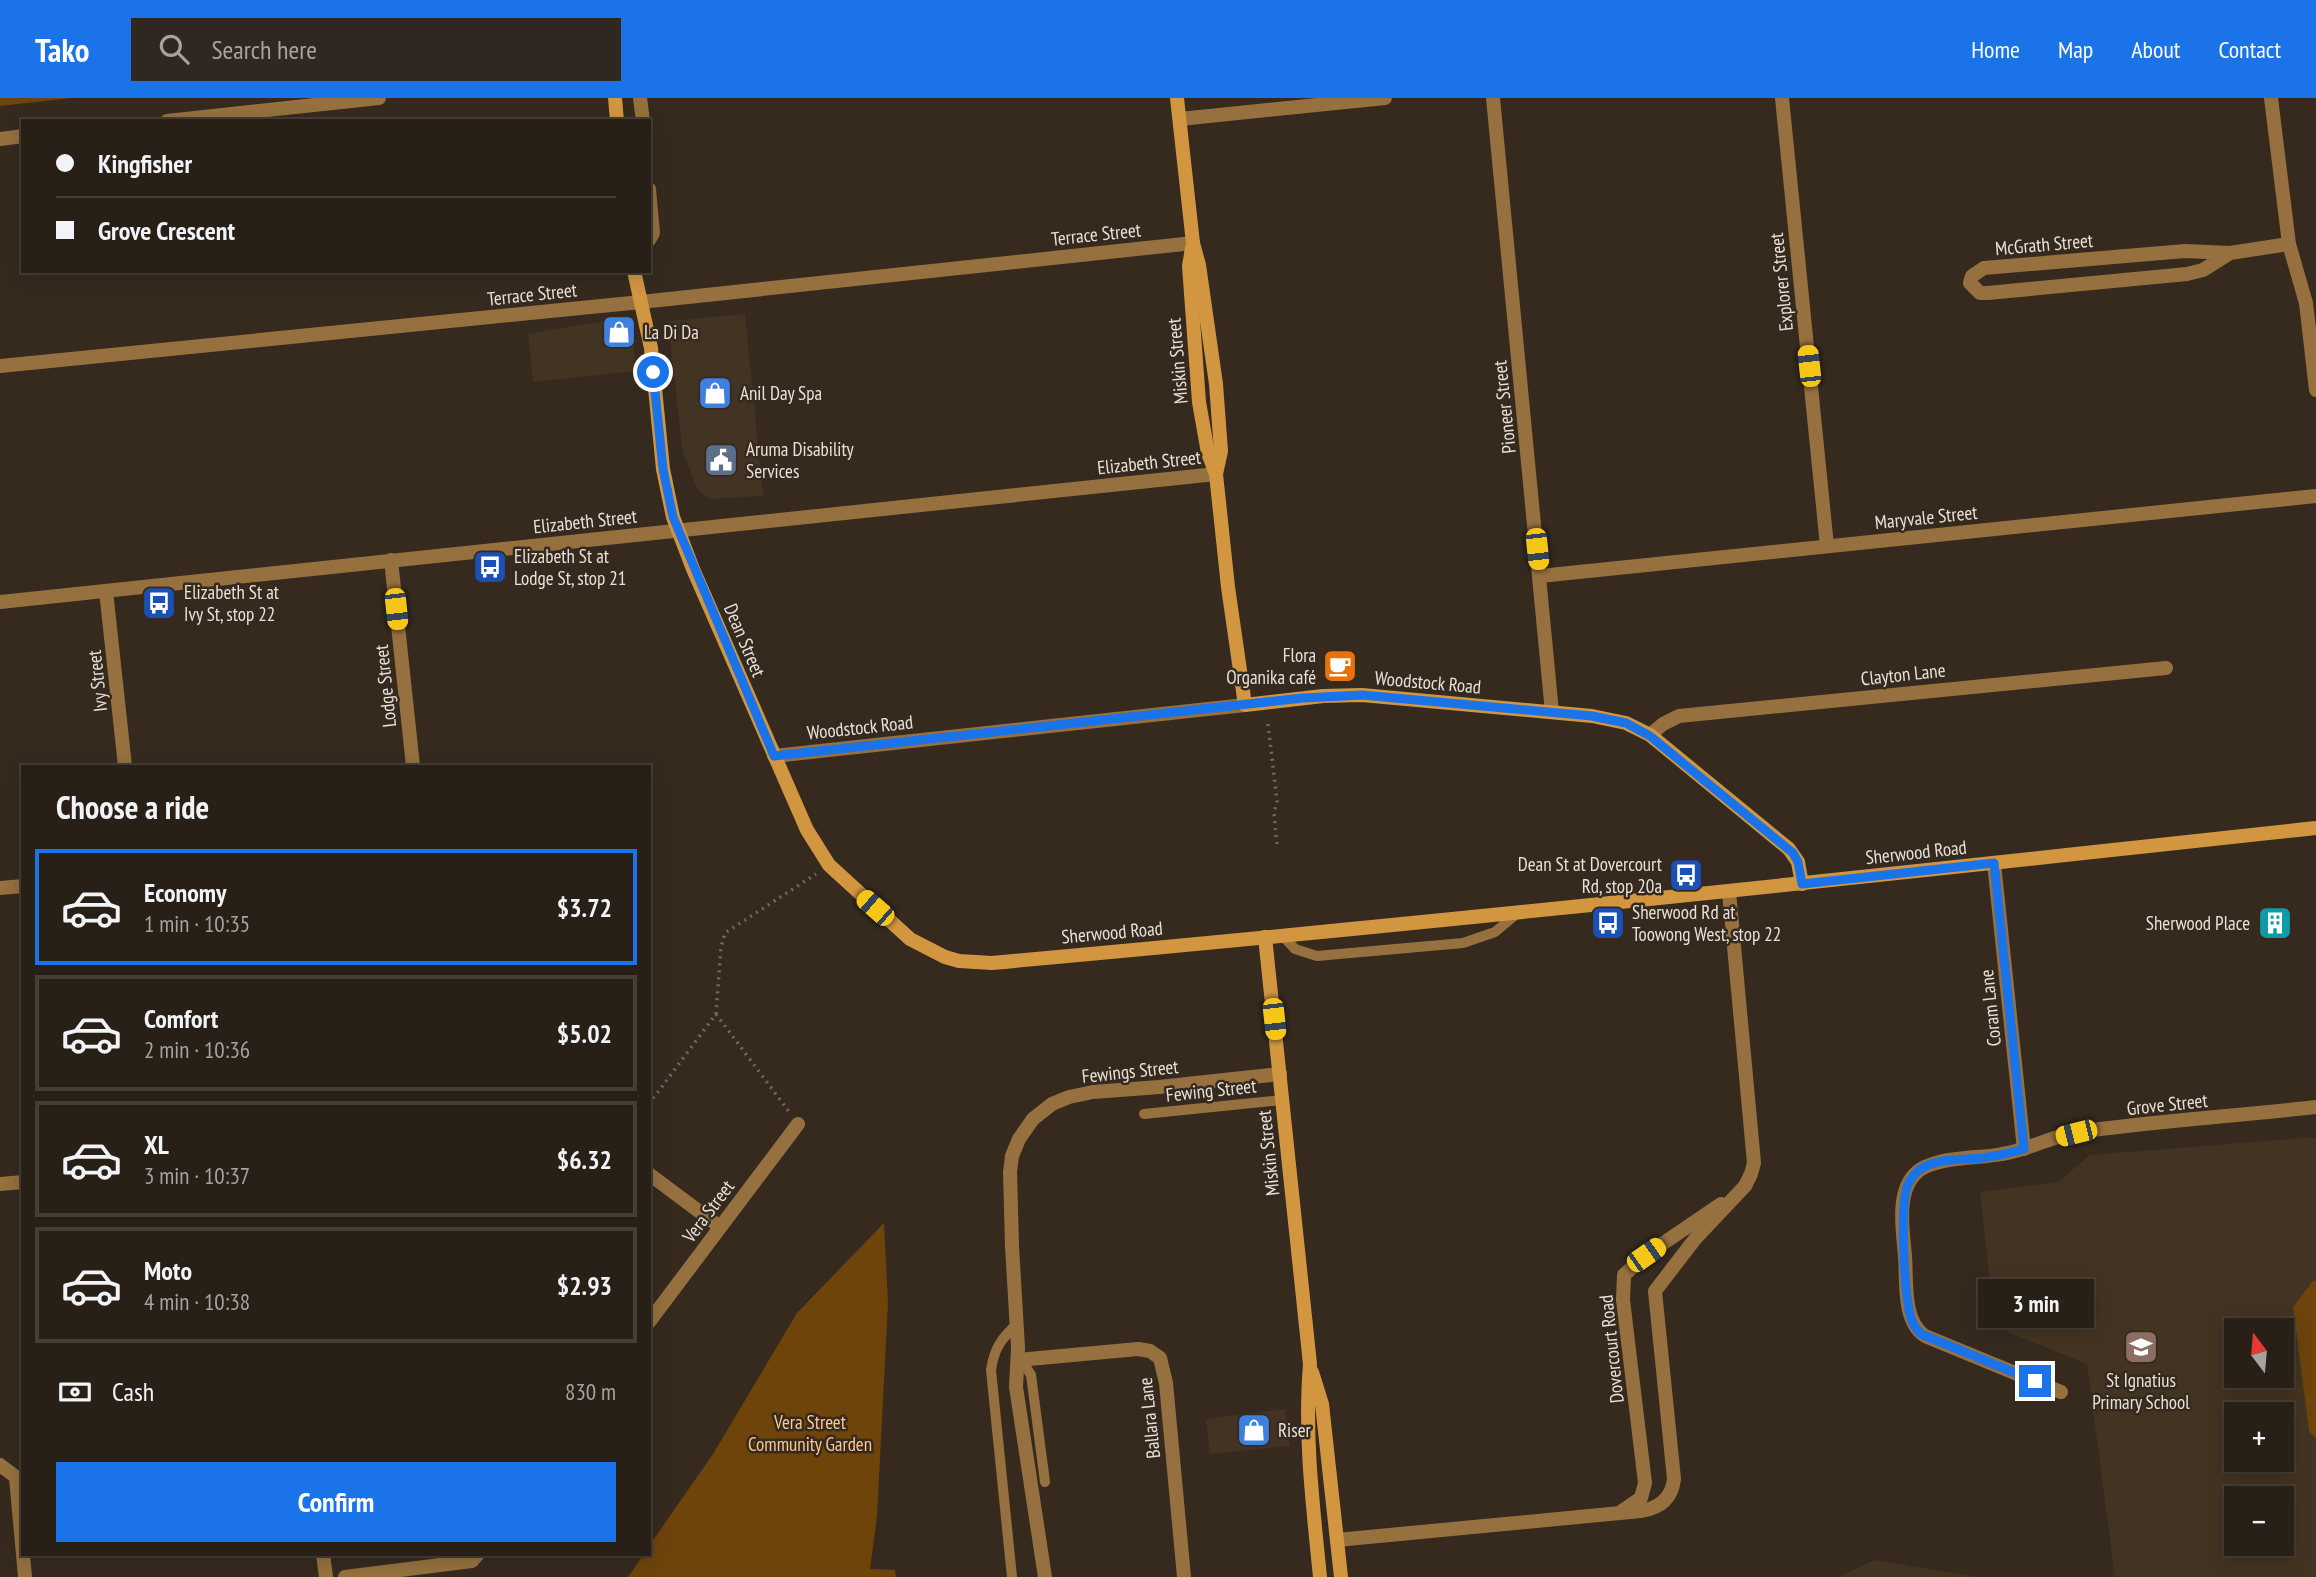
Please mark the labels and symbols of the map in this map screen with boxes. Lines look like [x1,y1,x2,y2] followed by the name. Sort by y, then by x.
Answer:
[1050,217,1143,251] street label: Terrace Street
[1994,228,2095,260] street label: McGrath Street
[1764,231,1798,332] street label: Explorer Street
[486,277,579,311] street label: Terrace Street
[600,313,638,351] shop icon: La Di Da
[1161,316,1193,405] street label: Miskin Street
[644,320,699,344] place label: La Di Da
[1797,344,1822,388] car
[637,356,669,388] route start
[1487,359,1521,455] street label: Pioneer Street
[696,374,734,412] shop icon: Anil Day Spa
[740,381,822,405] place label: Anil Day Spa
[746,437,855,483] place label: Aruma Disability Services
[702,441,740,479] public building icon: Aruma Disability Services
[1096,445,1203,479] street label: Elizabeth Street
[1874,500,1979,534] street label: Maryvale Street
[532,504,639,538] street label: Elizabeth Street
[1525,527,1550,571] car
[514,544,626,590] place label: Elizabeth St at Lodge St, stop 21
[471,548,509,586] bus stop icon: Elizabeth St at Lodge St, stop 21
[184,580,280,626] place label: Elizabeth St at Ivy St, stop 22
[140,584,178,622] bus stop icon: Elizabeth St at Ivy St, stop 22
[384,587,409,631] car
[719,600,771,681] street label: Dean Street
[369,643,401,728] street label: Lodge Street
[1226,643,1316,689] place label: Flora Organika café
[1321,647,1359,685] cafe icon: Flora Organika café
[82,648,112,713] street label: Ivy Street
[1860,658,1947,690] street label: Clayton Lane
[1374,665,1482,699] street label: Woodstock Road
[806,709,914,745] street label: Woodstock Road
[1864,835,1968,869] street label: Sherwood Road
[1518,852,1663,898] place label: Dean St at Dovercourt Rd, stop 20a
[1667,856,1705,894] bus stop icon: Dean St at Dovercourt Rd, stop 20a
[853,886,898,930] car
[1632,900,1781,946] place label: Sherwood Rd at Toowong West, stop 22
[1589,904,1627,942] bus stop icon: Sherwood Rd at Toowong West, stop 22
[2256,904,2294,942] building icon: Sherwood Place
[2146,911,2250,935] place label: Sherwood Place
[1060,916,1164,948] street label: Sherwood Road
[1974,968,2006,1048] street label: Coram Lane
[1262,997,1287,1041] car
[1080,1054,1180,1088] street label: Fewings Street
[1165,1073,1258,1107] street label: Fewing Street
[2125,1088,2209,1120] street label: Grove Street
[1251,1108,1284,1197] street label: Miskin Street
[2054,1118,2099,1148] car
[676,1174,740,1248] street label: Vera Street
[1623,1234,1670,1276] car
[1977,1280,2093,1328] callout: 3 min
[1593,1294,1629,1404] street label: Dovercourt Road
[2224,1318,2294,1388] north arrow
[2122,1328,2160,1366] school or university icon: St Ignatius Primary School
[2019,1365,2051,1397] route end
[2092,1368,2190,1414] place label: St Ignatius Primary School
[1133,1376,1165,1460] street label: Ballara Lane
[748,1410,872,1456] park label: Vera Street Community Garden
[1235,1411,1273,1449] shop icon: Riser
[1278,1418,1312,1442] place label: Riser

